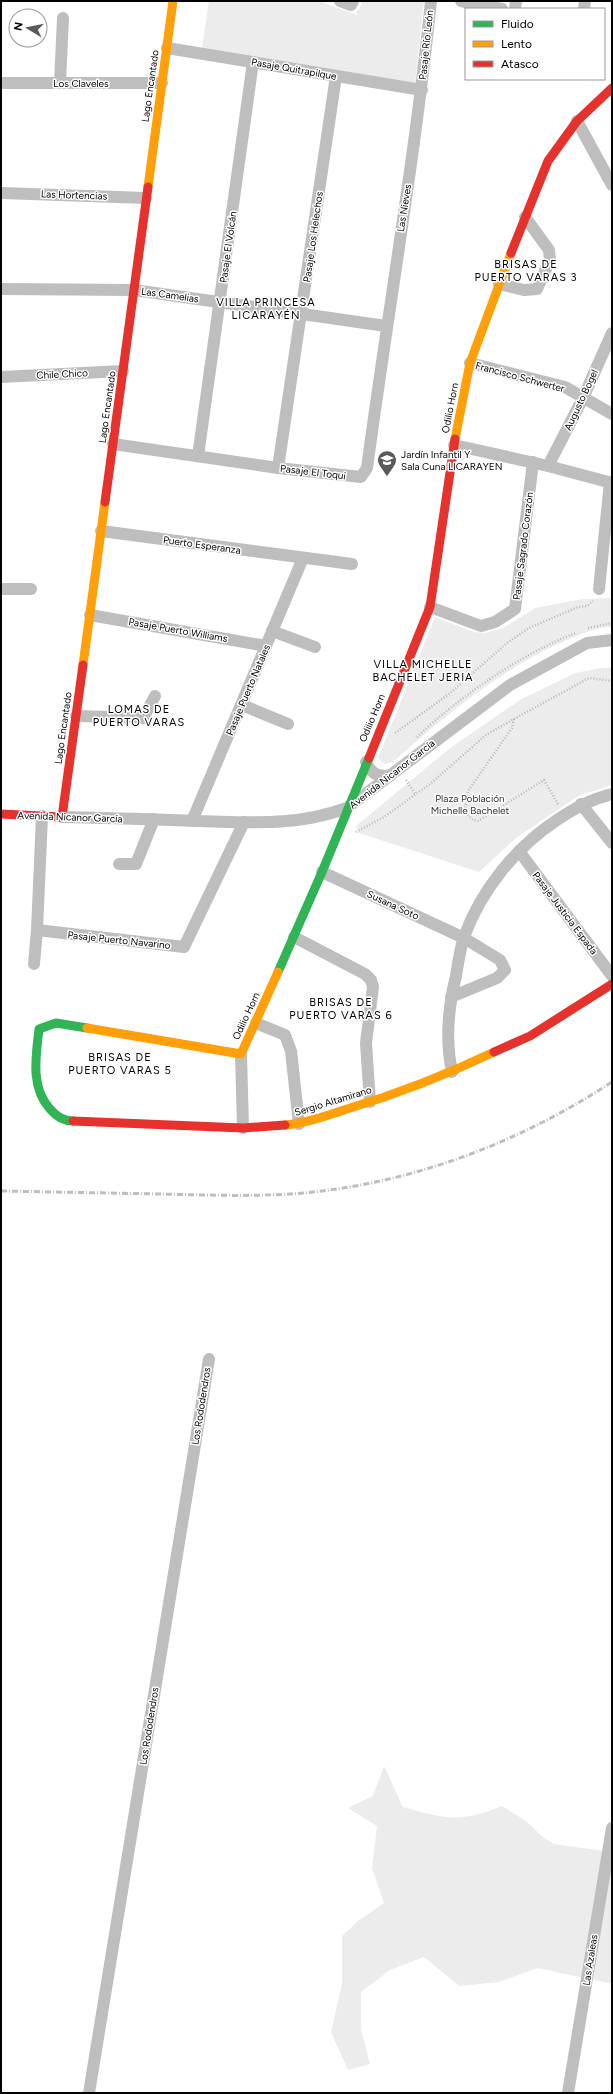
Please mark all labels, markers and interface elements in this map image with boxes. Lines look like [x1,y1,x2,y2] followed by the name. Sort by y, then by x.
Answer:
[8,8,48,48] north arrow
[465,8,605,80] legend
[416,9,436,81] street label: Pasaje Río León
[501,17,534,31] text: Fluido
[12,21,26,32] text: N
[501,37,532,51] text: Lento
[139,49,162,123] street label: Lago Encantado
[250,55,338,83] street label: Pasaje Quitrapilque
[501,57,539,71] text: Atasco
[53,77,109,90] street label: Los Claveles
[394,183,414,233] street label: Las Nieves
[41,187,108,203] street label: Las Hortencias
[300,191,326,283] street label: Pasaje Los Helechos
[217,210,240,284] street label: Pasaje El Volcán
[474,258,578,284] district label: BRISAS DE PUERTO VARAS 3
[140,285,200,306] street label: Las Camelias
[216,296,316,322] district label: VILLA PRINCESA LICARAYÉN
[474,359,567,395] street label: Francisco Schwerter
[36,366,88,382] street label: Chile Chico
[561,367,601,433] street label: Augusto Bogel
[96,370,119,444] street label: Lago Encantado
[439,381,461,434] street label: Odilio Horn
[401,448,503,473] place label: Jardín Infantil Y Sala Cuna LICARAYEN
[376,449,398,477] school or university icon: Jardín Infantil Y Sala Cuna LICARAYEN
[279,462,347,482] street label: Pasaje El Toqui
[510,491,536,601] street label: Pasaje Sagrado Corazón
[162,533,242,557] street label: Puerto Esperanza
[127,615,229,645] street label: Pasaje Puerto Williams
[223,642,273,737] street label: Pasaje Puerto Natales
[372,658,474,684] district label: VILLA MICHELLE BACHELET JERIA
[52,691,75,765] street label: Lago Encantado
[356,692,388,744] street label: Odilio Horn
[93,703,185,729] district label: LOMAS DE PUERTO VARAS
[347,736,437,812] street label: Avenida Nicanor García
[431,792,510,817] park label: Plaza Población Michelle Bachelet
[17,809,123,825] street label: Avenida Nicanor García
[530,869,600,957] street label: Pasaje Justicia Espada
[365,887,421,923] street label: Susana Soto
[67,928,171,952] street label: Pasaje Puerto Navarino
[229,990,263,1042] street label: Odilio Horn
[289,996,393,1022] district label: BRISAS DE PUERTO VARAS 6
[68,1051,172,1077] district label: BRISAS DE PUERTO VARAS 5
[293,1083,373,1119] street label: Sergio Altamirano
[188,1366,214,1446] street label: Los Rododendros
[136,1686,162,1766] street label: Los Rododendros
[580,1933,601,1987] street label: Las Azaleas

